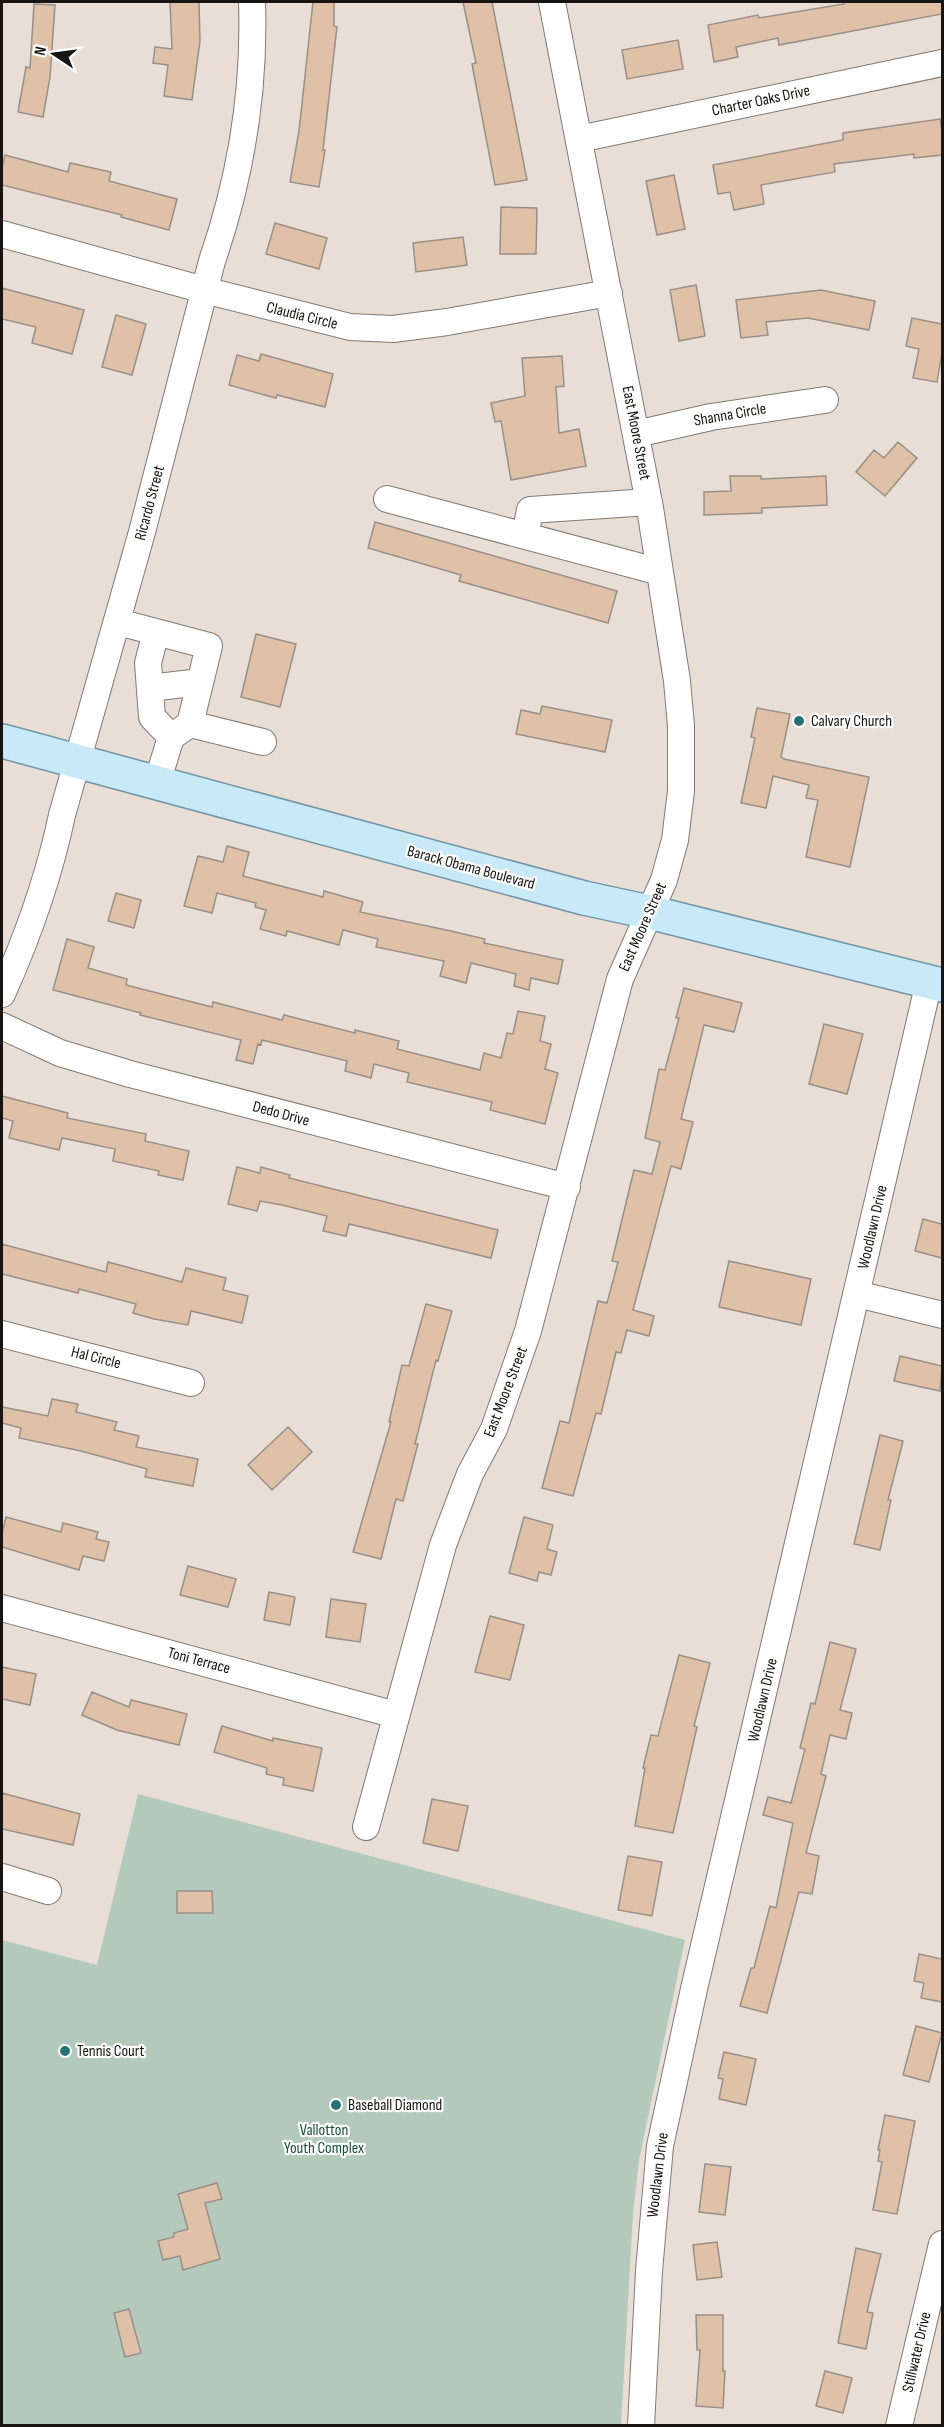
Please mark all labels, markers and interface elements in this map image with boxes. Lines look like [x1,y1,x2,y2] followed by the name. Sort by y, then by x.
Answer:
[24,24,84,84] north arrow
[31,45,51,57] text: N
[710,81,812,121] street label: Charter Oaks Drive
[264,298,340,334] street label: Claudia Circle
[618,384,654,482] street label: East Moore Street
[692,399,768,431] street label: Shanna Circle
[131,463,169,542] street label: Ricardo Street
[811,712,892,731] place label: Calvary Church
[792,714,806,728] marker: Calvary Church
[405,842,537,894] street label: Barack Obama Boulevard
[615,879,671,975] street label: East Moore Street
[250,1097,312,1131] street label: Dedo Drive
[854,1183,892,1271] street label: Woodlawn Drive
[69,1343,123,1373] street label: Hal Circle
[480,1344,532,1440] street label: East Moore Street
[166,1644,232,1678] street label: Toni Terrace
[744,1656,782,1744] street label: Woodlawn Drive
[77,2042,145,2061] place label: Tennis Court
[58,2044,72,2058] marker: Tennis Court
[348,2096,442,2115] place label: Baseball Diamond
[329,2098,343,2112] marker: Baseball Diamond
[284,2121,364,2158] park label: Vallotton Youth Complex
[643,2131,673,2219] street label: Woodlawn Drive
[899,2310,935,2394] street label: Stillwater Drive

